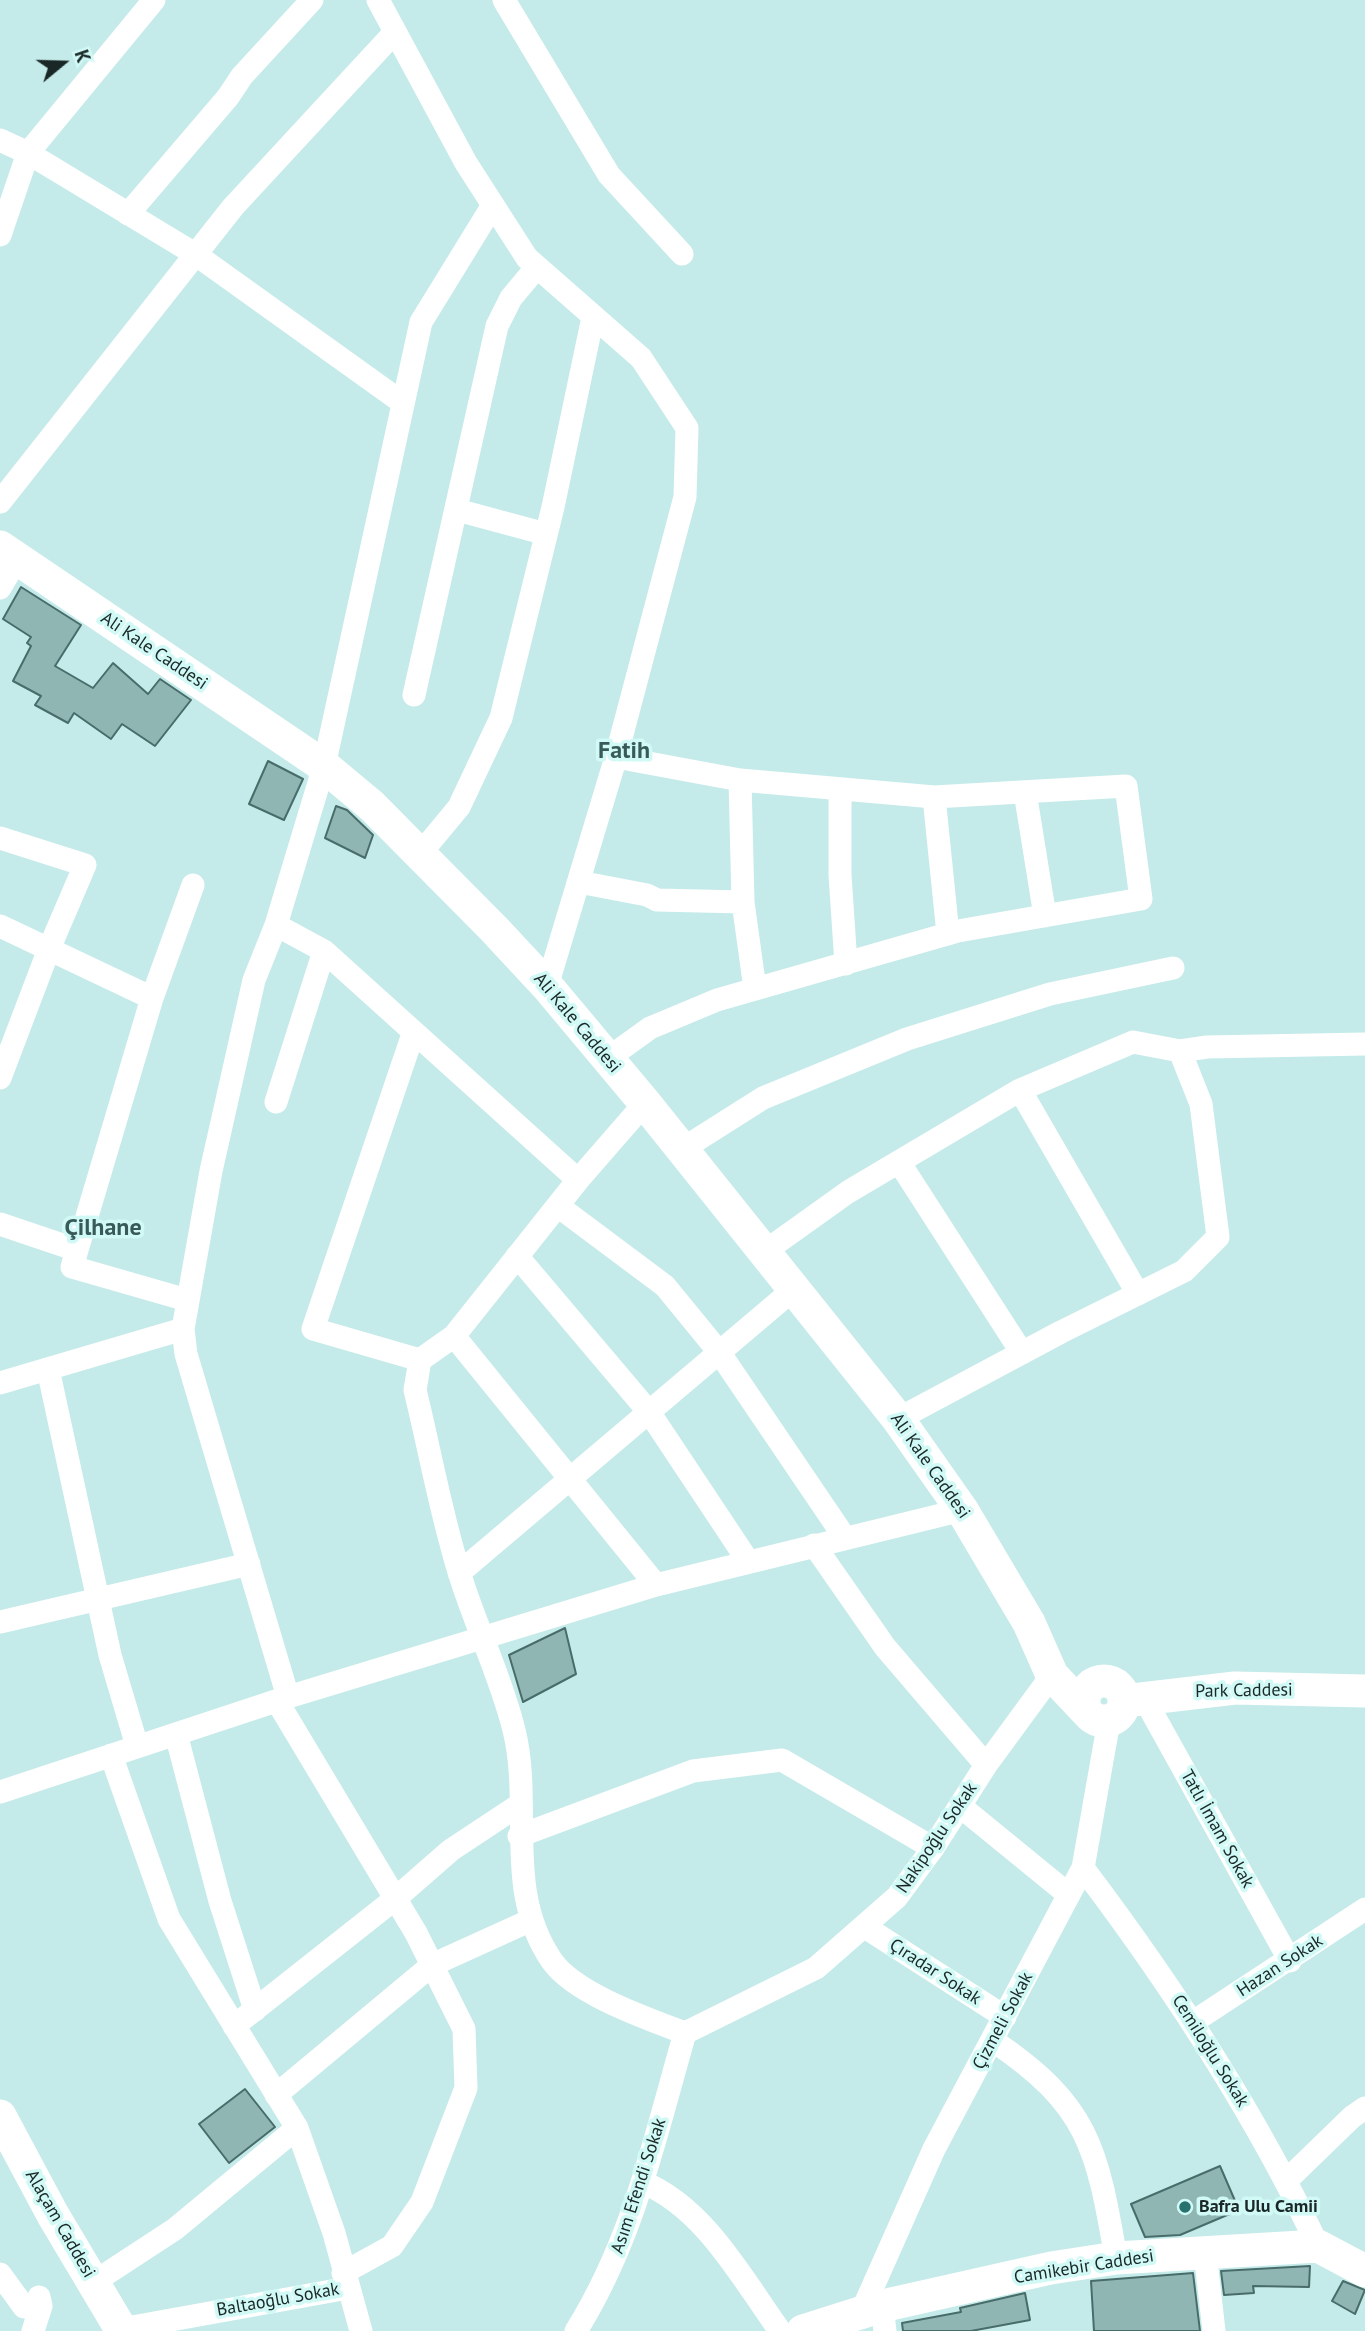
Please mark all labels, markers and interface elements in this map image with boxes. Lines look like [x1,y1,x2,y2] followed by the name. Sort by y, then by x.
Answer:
[28,28,98,98] north arrow
[70,47,96,66] text: K
[97,607,211,695] street label: Ali Kale Caddesi
[598,737,650,765] district label: Fatih
[529,969,625,1077] street label: Ali Kale Caddesi
[64,1214,142,1242] district label: Çilhane
[886,1409,974,1523] street label: Ali Kale Caddesi
[1195,1679,1293,1703] street label: Park Caddesi
[1176,1766,1258,1892] street label: Tatlı İmam Sokak
[892,1779,982,1897] street label: Nakipoğlu Sokak
[1233,1930,1327,2002] street label: Hazan Sokak
[885,1934,985,2010] street label: Çıradar Sokak
[968,1969,1038,2073] street label: Çizmeli Sokak
[1167,1991,1253,2111] street label: Cemiloğlu Sokak
[607,2116,671,2256] street label: Asım Efendi Sokak
[20,2166,100,2282] street label: Alaçam Caddesi
[1199,2196,1318,2218] place label: Bafra Ulu Camii
[1177,2199,1193,2215] marker: Bafra Ulu Camii
[1013,2245,1155,2289] street label: Camikebir Caddesi
[215,2279,341,2321] street label: Baltaoğlu Sokak

